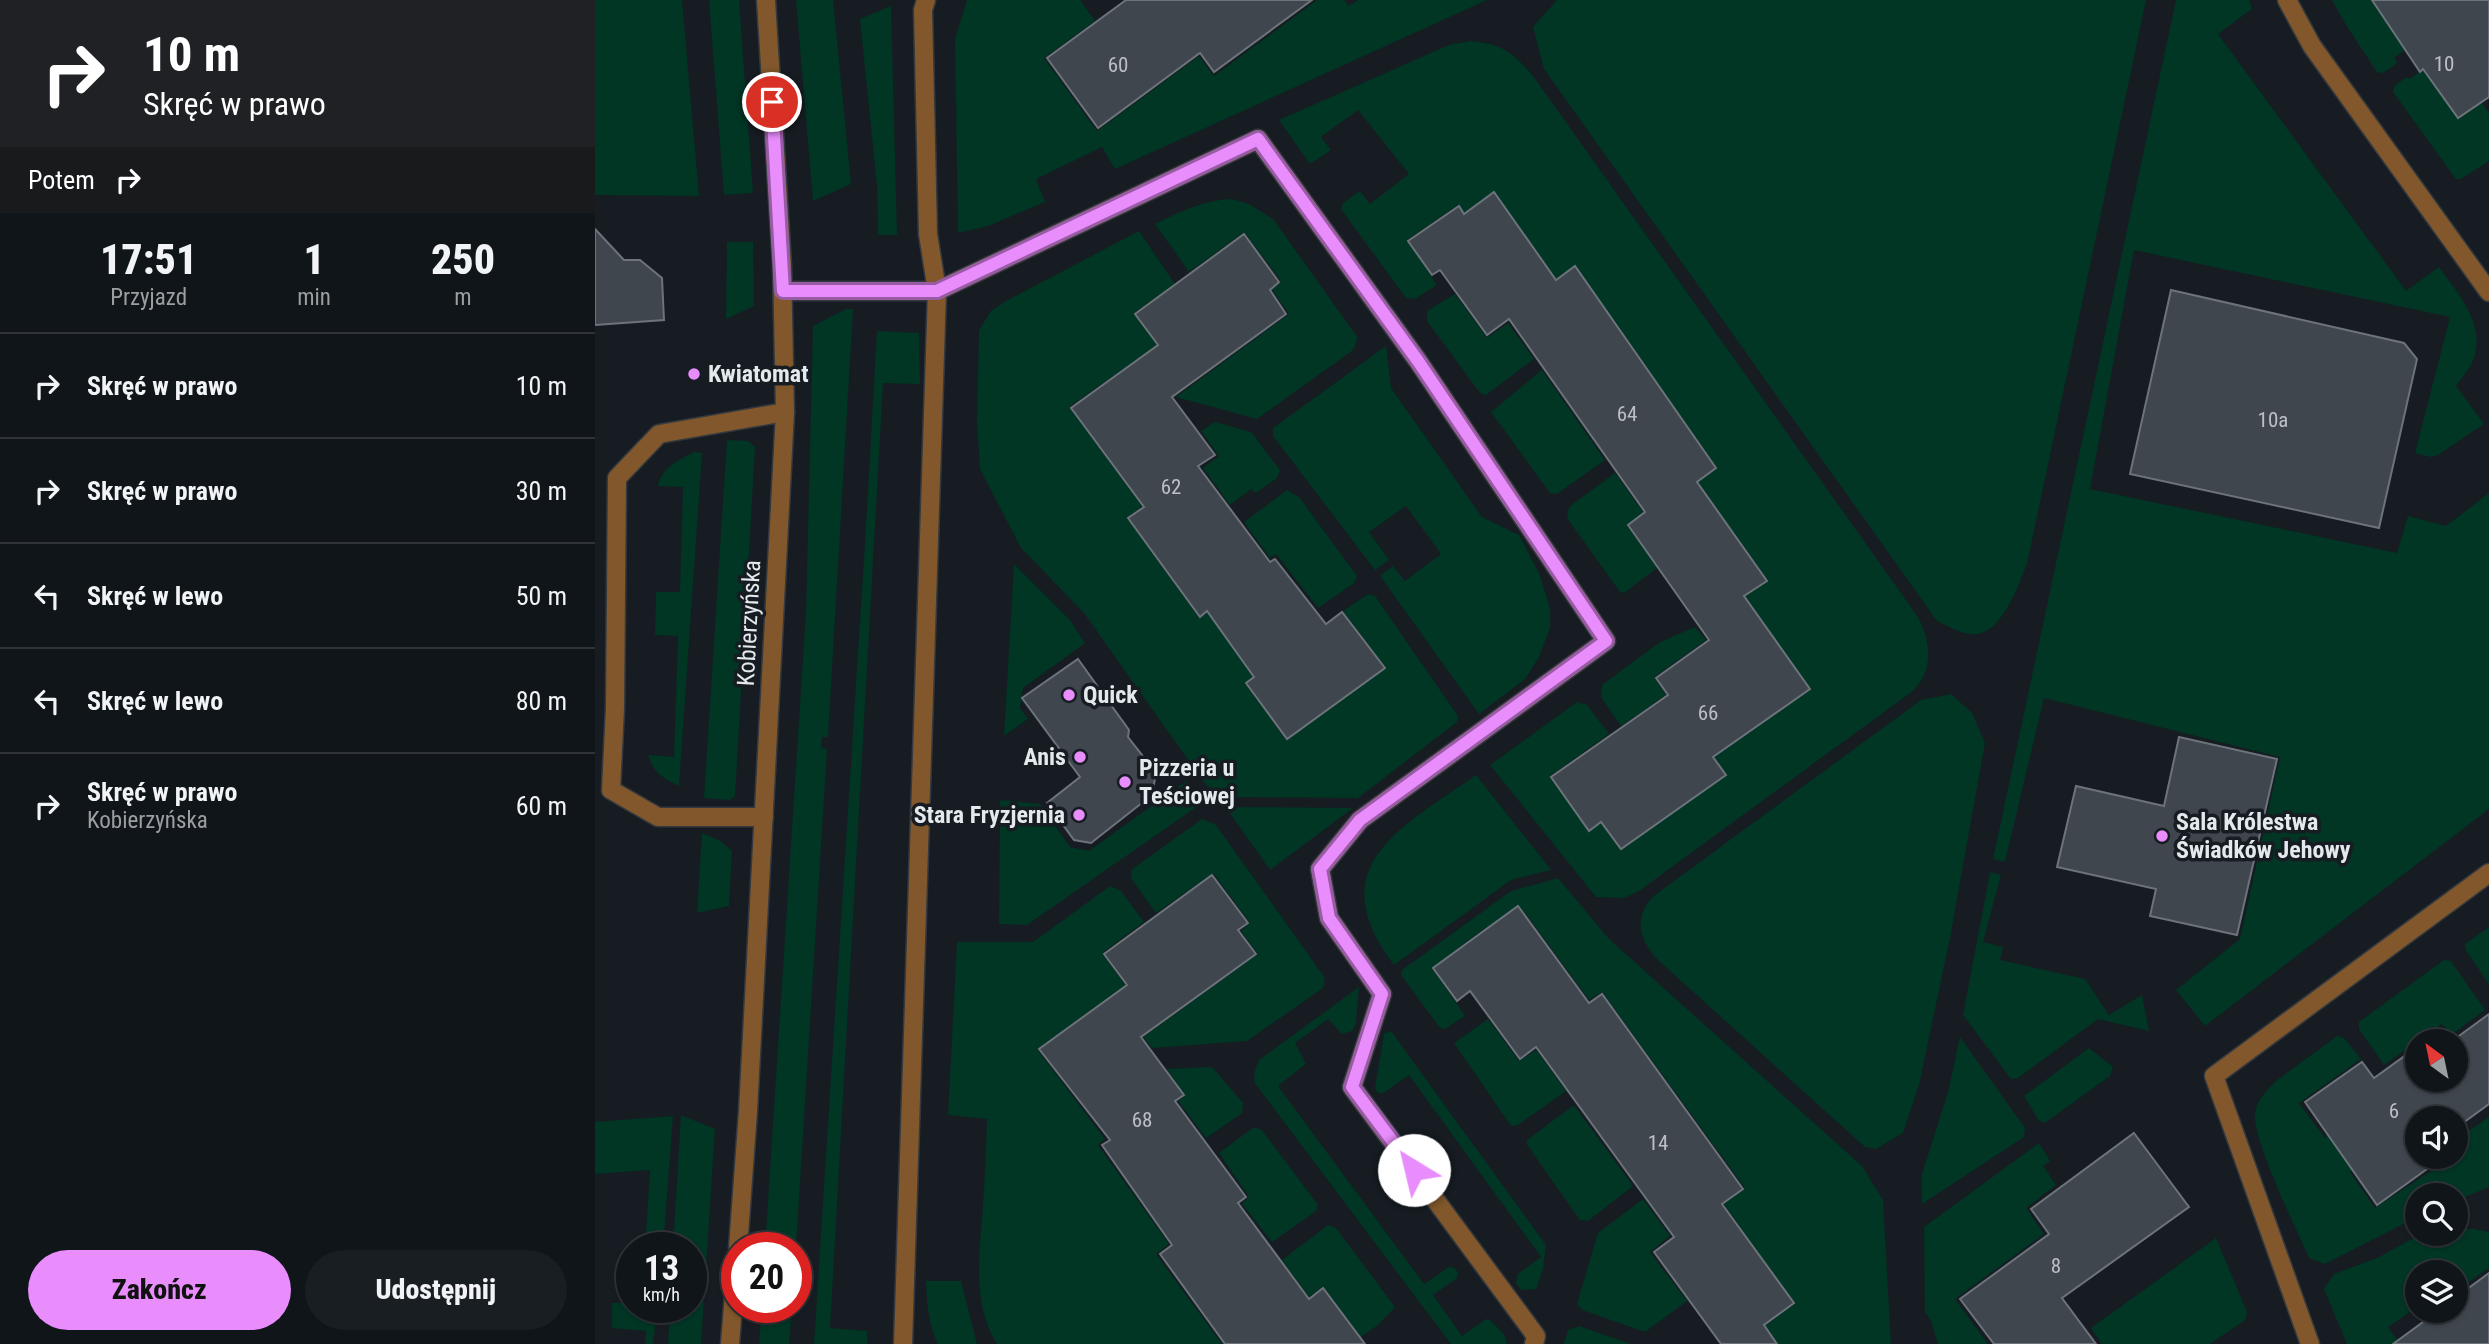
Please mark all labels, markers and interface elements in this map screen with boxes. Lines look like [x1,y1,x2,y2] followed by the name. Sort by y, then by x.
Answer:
[143,26,240,83] text: 10 m
[28,28,119,119] icon: right
[2434,52,2454,76] house number: 10
[1108,53,1128,77] house number: 60
[742,72,802,132] pin
[753,83,791,121] icon: arrive
[143,85,326,123] text: Skręć w prawo
[109,161,147,199] icon: right
[28,165,95,195] text: Potem
[100,235,197,284] text: 17:51
[303,235,325,284] text: 1
[431,235,495,284] text: 250
[110,284,187,311] text: Przyjazd
[297,284,331,311] text: min
[454,284,472,311] text: m
[708,360,809,388] place label: Kwiatomat
[686,366,702,382] marker: Kwiatomat
[28,367,66,405] icon: right
[87,371,237,401] text: Skręć w prawo
[516,371,567,401] text: 10 m
[1617,402,1637,426] house number: 64
[2258,408,2288,432] house number: 10a
[28,472,66,510] icon: right
[1161,475,1181,499] house number: 62
[87,476,237,506] text: Skręć w prawo
[516,476,567,506] text: 30 m
[732,559,766,687] street label: Kobierzyńska
[28,577,66,615] icon: left
[87,581,223,611] text: Skręć w lewo
[516,581,567,611] text: 50 m
[1083,681,1138,709] place label: Quick
[28,682,66,720] icon: left
[87,686,223,716] text: Skręć w lewo
[516,686,567,716] text: 80 m
[1061,687,1077,703] marker: Quick
[1698,701,1718,725] house number: 66
[1023,743,1066,771] place label: Anis
[1072,749,1088,765] marker: Anis
[1139,754,1235,810] place label: Pizzeria u Teściowej
[1117,774,1133,790] marker: Pizzeria u Teściowej
[87,777,237,807] text: Skręć w prawo
[28,787,66,825] icon: right
[516,791,567,821] text: 60 m
[914,801,1065,829] place label: Stara Fryzjernia
[87,807,208,834] text: Kobierzyńska
[1071,807,1087,823] marker: Stara Fryzjernia
[2176,808,2351,864] place label: Sala Królestwa Świadków Jehowy
[2154,828,2170,844] marker: Sala Królestwa Świadków Jehowy
[2405,1029,2467,1092] north arrow
[2405,1029,2468,1323] map controls
[2389,1099,2399,1123] house number: 6
[2405,1106,2468,1169] button: sound
[1132,1108,1152,1132] house number: 68
[1648,1131,1668,1155] house number: 14
[1377,1133,1451,1207] position arrow
[2405,1183,2468,1246] button: search
[721,1232,812,1323] speed limit sign: 20
[644,1248,679,1289] text: 13
[28,1250,291,1330] button: Zakończ
[305,1250,567,1330] button: Udostępnij
[2051,1254,2061,1278] house number: 8
[2405,1260,2468,1323] button: layers
[643,1284,680,1305] text: km/h

